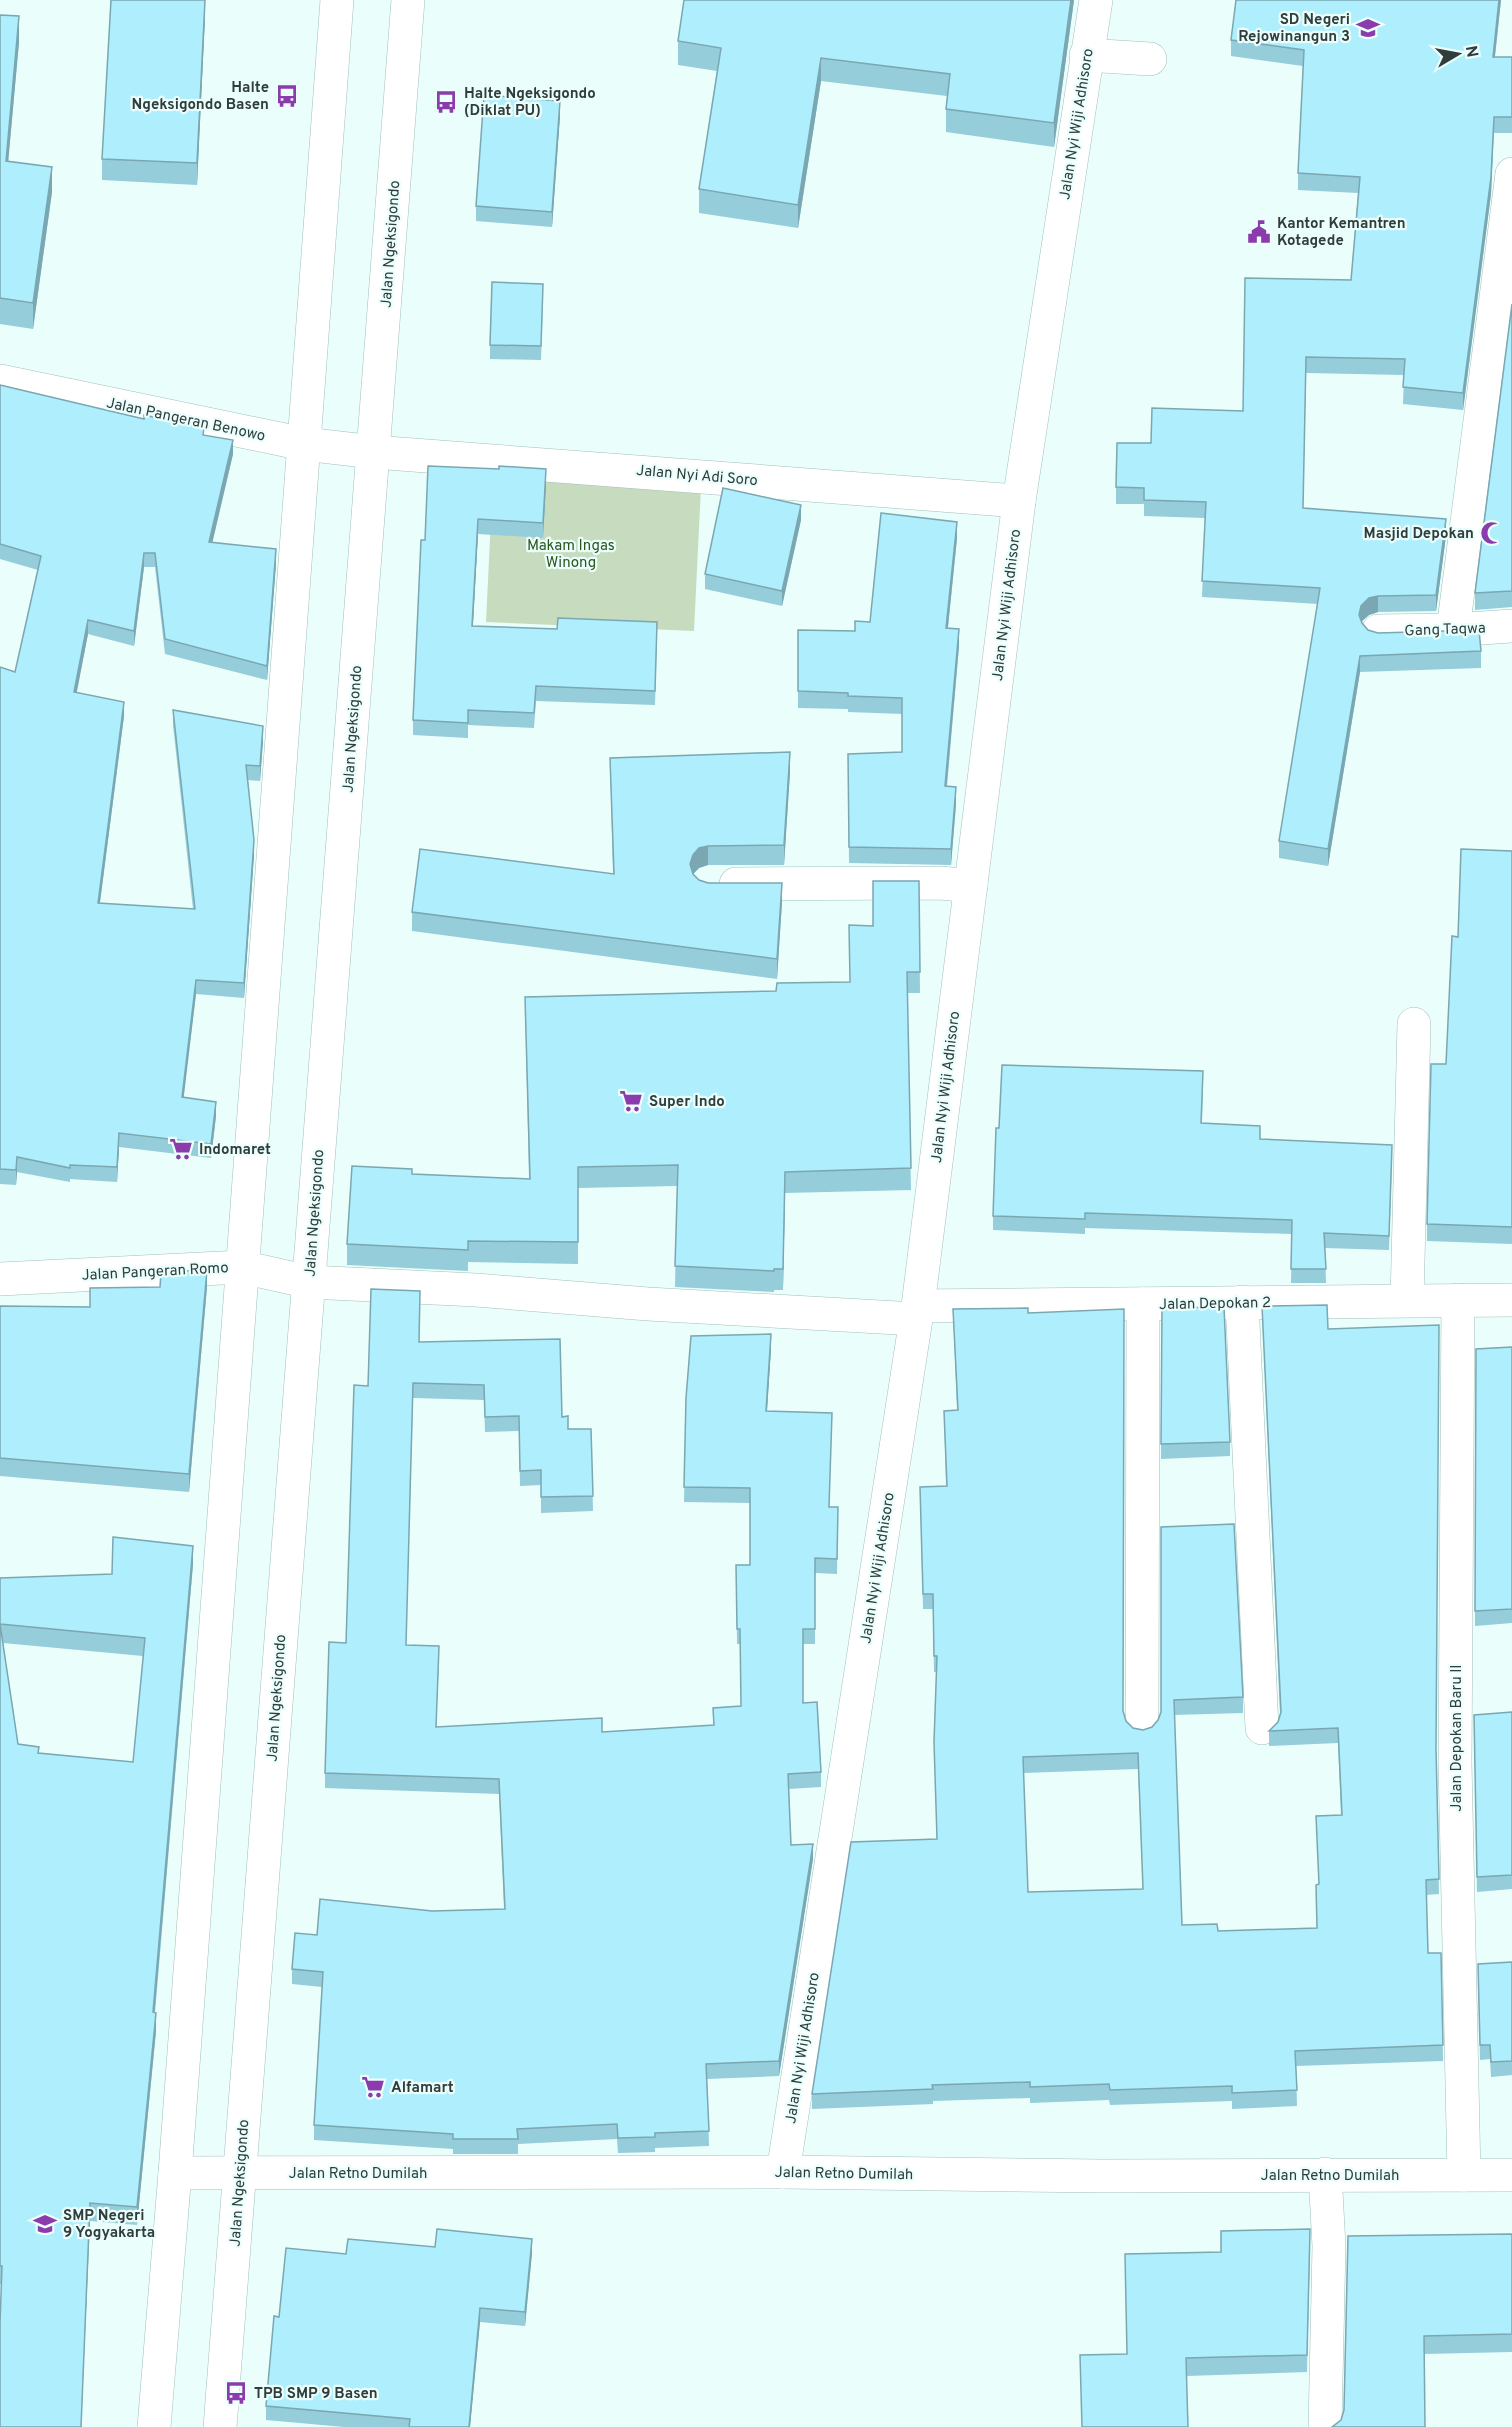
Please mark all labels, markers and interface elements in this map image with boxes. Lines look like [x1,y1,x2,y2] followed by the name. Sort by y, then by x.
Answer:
[1238,11,1350,47] place label: SD Negeri Rejowinangun 3
[1355,15,1381,41] school or university icon: SD Negeri Rejowinangun 3
[1428,24,1488,84] north arrow
[1460,44,1482,59] text: N
[1056,47,1099,201] street label: Jalan Nyi Wiji Adhisoro
[132,79,269,115] place label: Halte Ngeksigondo Basen
[274,83,300,109] bus stop icon: Halte Ngeksigondo Basen
[464,85,596,121] place label: Halte Ngeksigondo (Diklat PU)
[433,89,459,115] bus stop icon: Halte Ngeksigondo (Diklat PU)
[378,180,405,309] street label: Jalan Ngeksigondo
[1277,215,1406,251] place label: Kantor Kemantren Kotagede
[1246,219,1272,245] public building icon: Kantor Kemantren Kotagede
[104,394,267,447] street label: Jalan Pangeran Benowo
[635,462,758,491] street label: Jalan Nyi Adi Soro
[1479,520,1505,546] mosque icon: Masjid Depokan
[1364,525,1474,544] place label: Masjid Depokan
[989,528,1026,682] street label: Jalan Nyi Wiji Adhisoro
[527,537,615,573] park label: Makam Ingas Winong
[1404,620,1486,641] street label: Gang Taqwa
[340,665,367,794] street label: Jalan Ngeksigondo
[928,1010,965,1164] street label: Jalan Nyi Wiji Adhisoro
[618,1088,644,1114] supermarket icon: Super Indo
[649,1093,725,1112] place label: Super Indo
[168,1136,194,1162] supermarket icon: Indomaret
[199,1141,271,1160] place label: Indomaret
[302,1149,329,1278] street label: Jalan Ngeksigondo
[81,1259,229,1286] street label: Jalan Pangeran Romo
[1159,1294,1271,1315] street label: Jalan Depokan 2
[857,1491,900,1645] street label: Jalan Nyi Wiji Adhisoro
[264,1634,291,1763] street label: Jalan Ngeksigondo
[1448,1664,1467,1812] street label: Jalan Depokan Baru II
[782,1971,825,2125] street label: Jalan Nyi Wiji Adhisoro
[360,2074,386,2100] supermarket icon: Alfamart
[391,2079,454,2098] place label: Alfamart
[227,2119,254,2248] street label: Jalan Ngeksigondo
[774,2164,914,2185] street label: Jalan Retno Dumilah
[289,2165,427,2184] street label: Jalan Retno Dumilah
[1261,2167,1399,2186] street label: Jalan Retno Dumilah
[63,2207,155,2243] place label: SMP Negeri 9 Yogyakarta
[32,2211,58,2237] school or university icon: SMP Negeri 9 Yogyakarta
[223,2380,249,2406] bus stop icon: TPB SMP 9 Basen
[254,2385,378,2404] place label: TPB SMP 9 Basen

